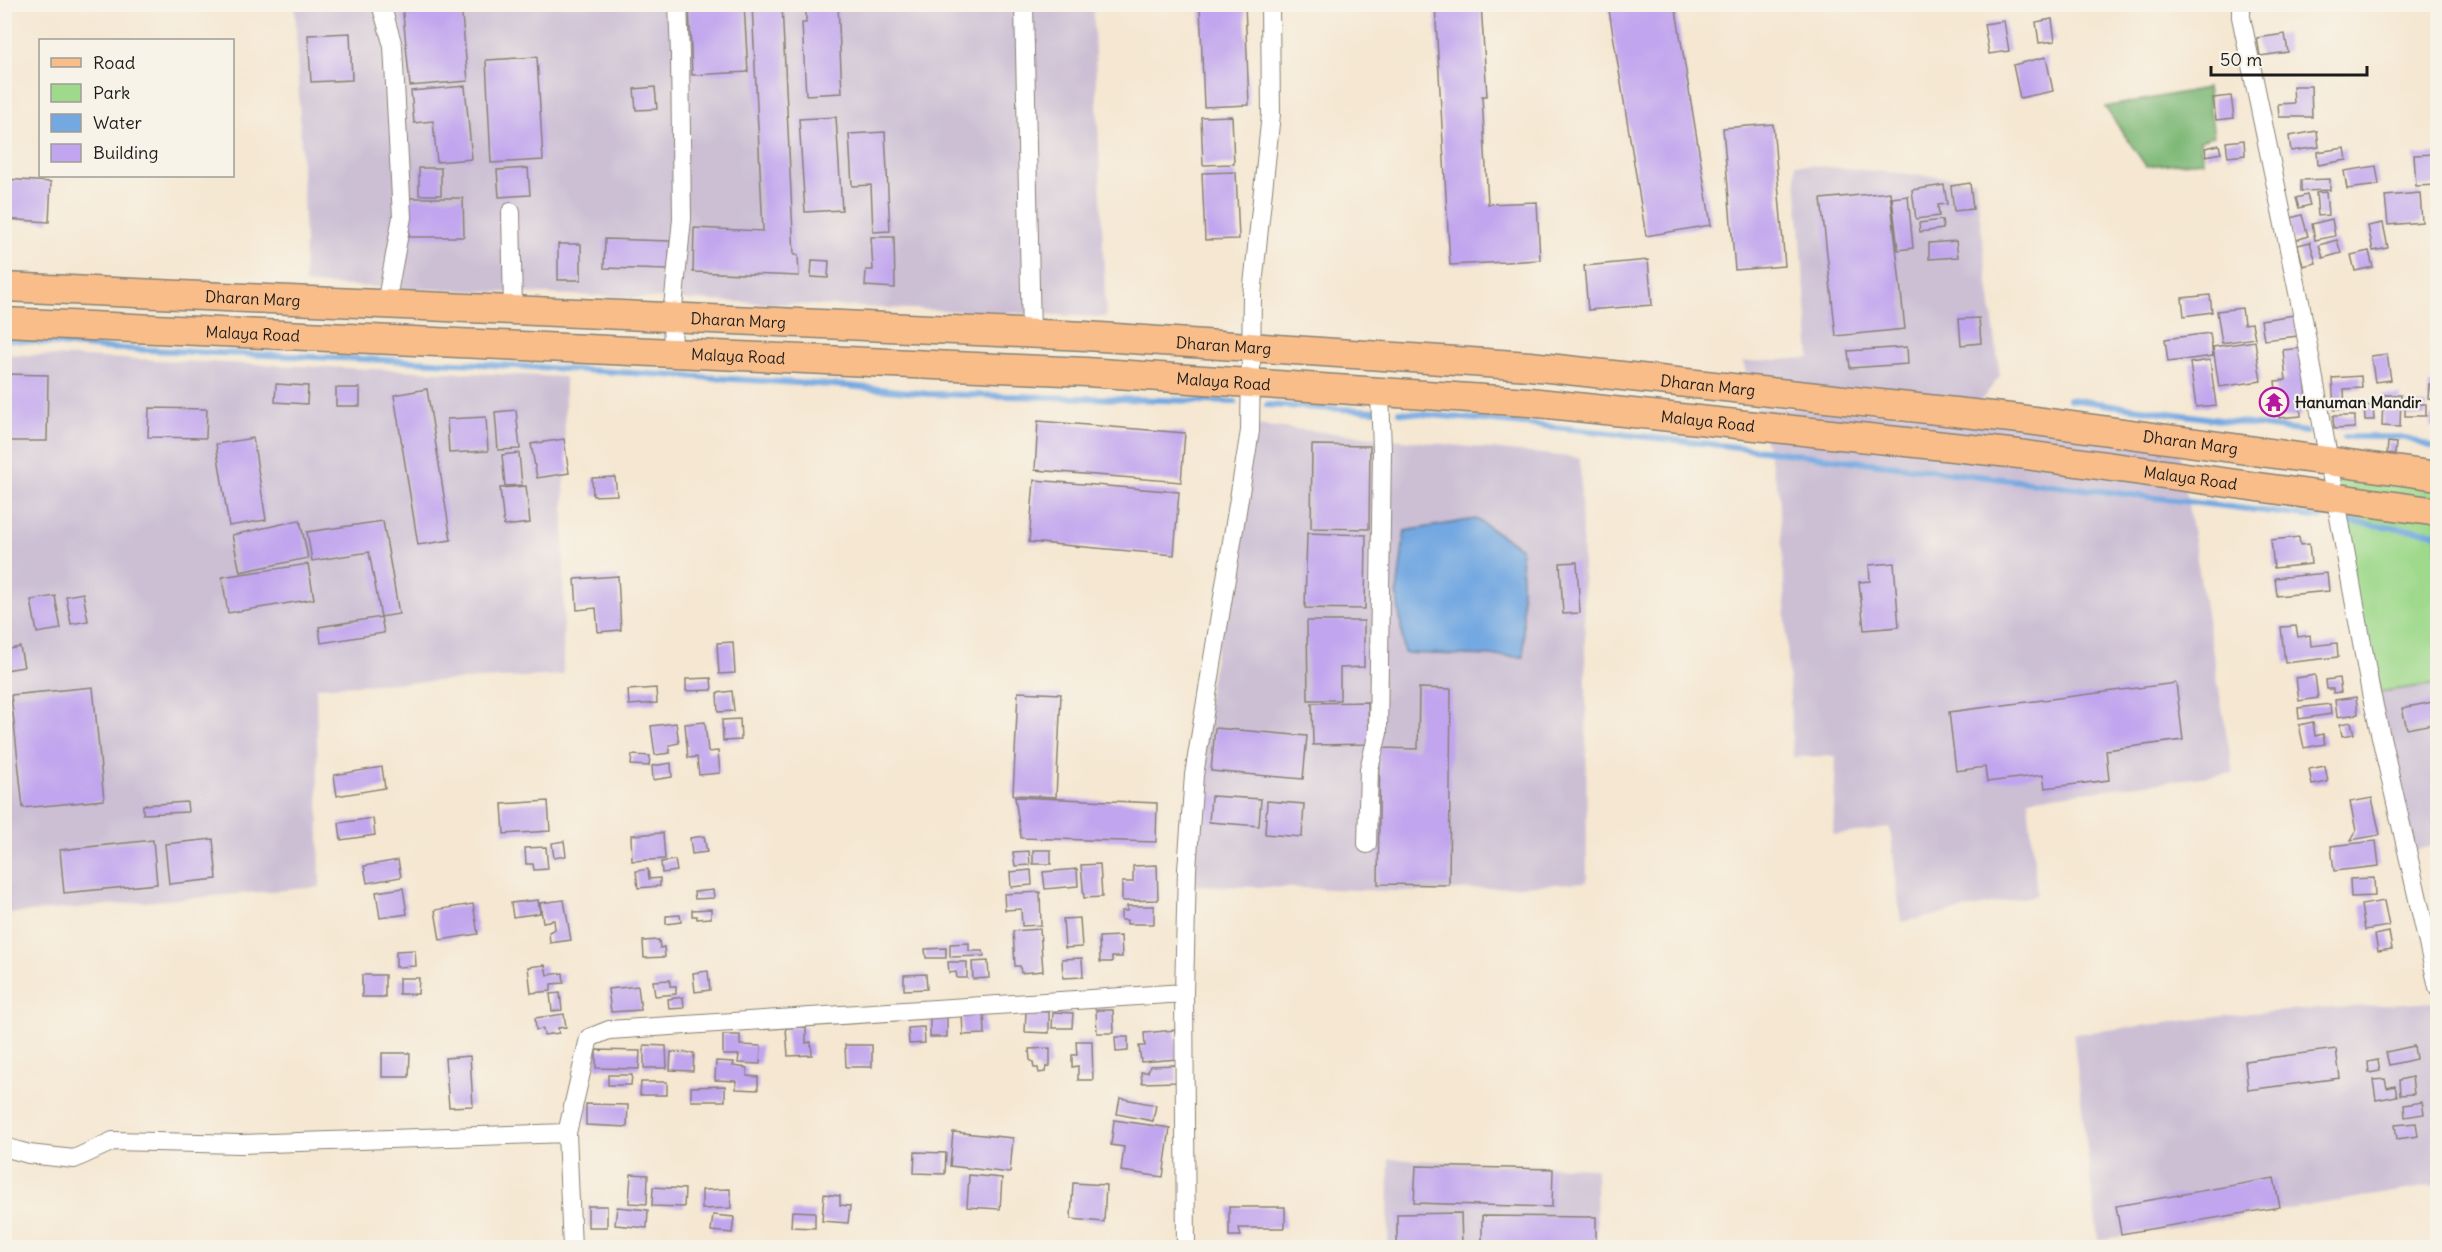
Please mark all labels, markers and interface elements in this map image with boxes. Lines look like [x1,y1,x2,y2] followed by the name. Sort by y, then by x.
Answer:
[39,39,234,177] legend
[2211,39,2367,77] scale bar
[2220,48,2262,71] text: 50 m
[93,51,136,74] text: Road
[93,81,130,104] text: Park
[93,111,143,134] text: Water
[93,141,158,164] text: Building
[205,286,301,310] street label: Dharan Marg
[690,308,786,332] street label: Dharan Marg
[205,321,300,346] street label: Malaya Road
[1175,332,1272,358] street label: Dharan Marg
[691,344,786,368] street label: Malaya Road
[1176,368,1271,394] street label: Malaya Road
[1659,370,1756,400] street label: Dharan Marg
[2258,386,2290,418] temple icon: Hanuman Mandir
[2295,392,2422,412] place label: Hanuman Mandir
[1660,406,1756,436] street label: Malaya Road
[2142,426,2239,459] street label: Dharan Marg
[2142,461,2239,494] street label: Malaya Road

